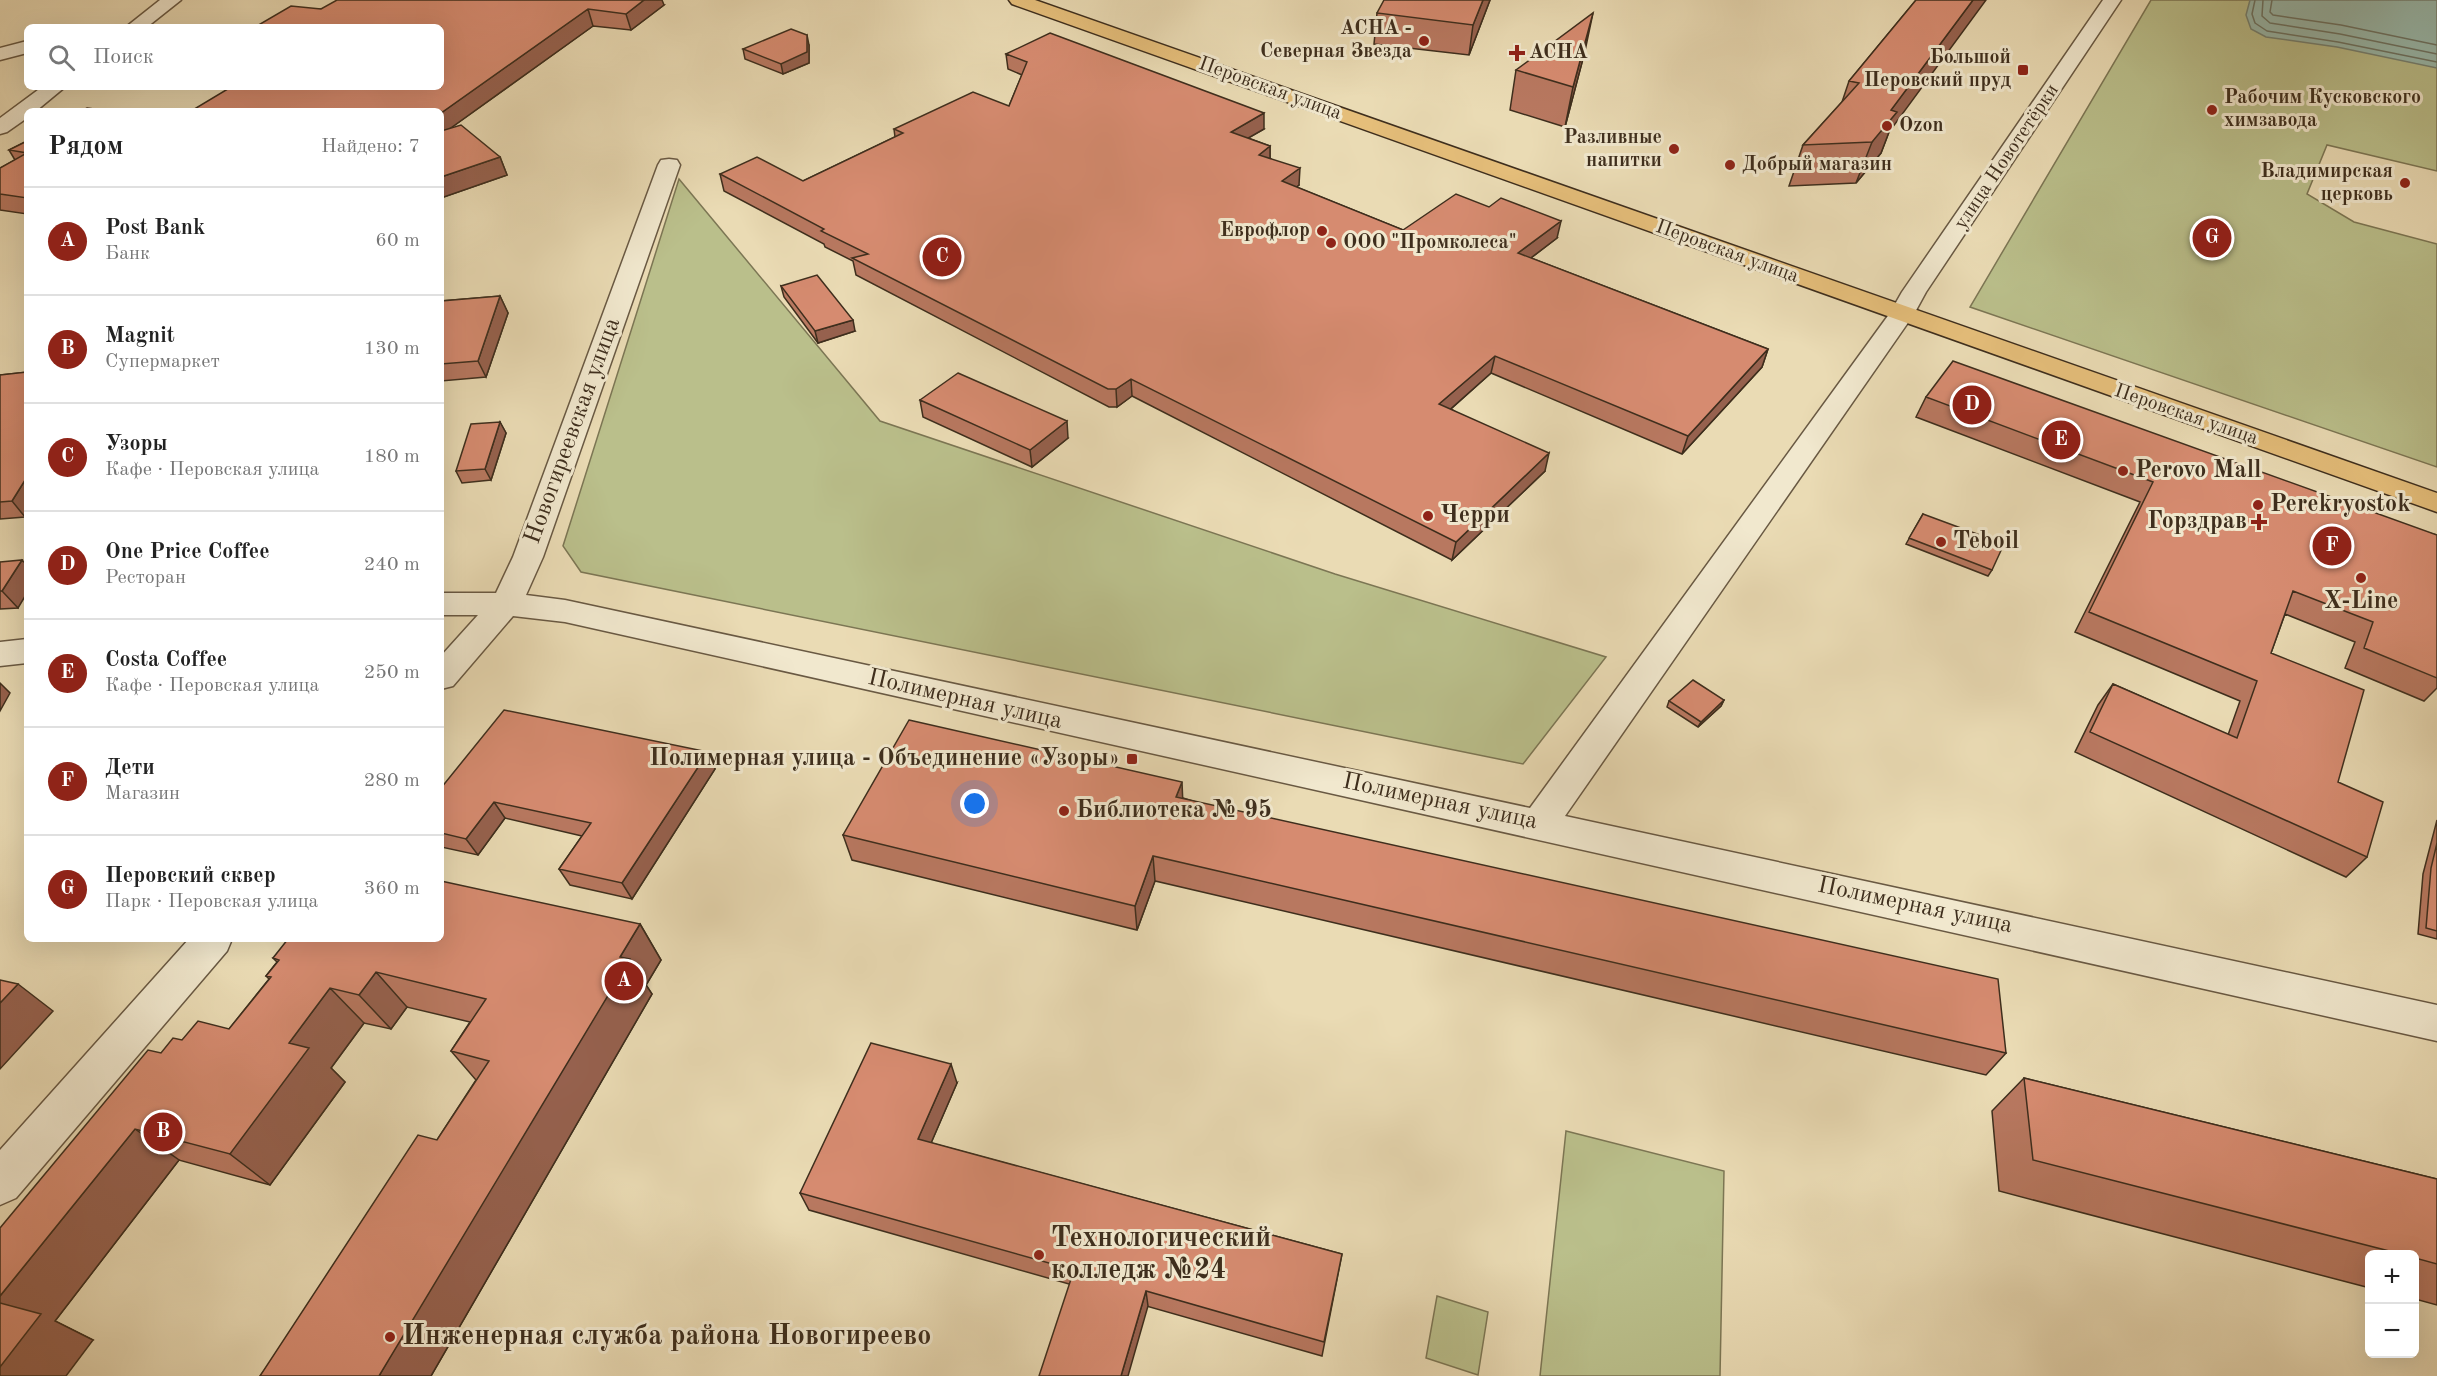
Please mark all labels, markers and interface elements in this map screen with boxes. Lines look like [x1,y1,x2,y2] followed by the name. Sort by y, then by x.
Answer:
[1260,19,1412,62] place label: АСНА - Северная Звезда
[24,24,444,90] search box
[1417,34,1431,48] marker: АСНА - Северная Звезда
[45,41,78,74] icon: search
[1529,43,1588,63] place label: АСНА
[93,46,154,68] text: Поиск
[1510,46,1524,60] marker: АСНА
[1864,48,2011,91] place label: Большой Перовский пруд
[1196,54,1344,124] street label: Перовская улица
[2016,63,2030,77] marker: Большой Перовский пруд
[1951,81,2063,233] street label: улица Новотетёрки
[2224,88,2421,131] place label: Рабочим Кусковского химзавода
[2205,103,2219,117] marker: Рабочим Кусковского химзавода
[1899,116,1944,136] place label: Ozon
[1880,119,1894,133] marker: Ozon
[1564,128,1662,171] place label: Разливные напитки
[48,134,123,160] text: Рядом
[321,137,420,157] text: Найдено: 7
[1667,142,1681,156] marker: Разливные напитки
[1742,155,1892,175] place label: Добрый магазин
[1723,158,1737,172] marker: Добрый магазин
[2261,162,2393,205] place label: Владимирская церковь
[2398,176,2412,190] marker: Владимирская церковь
[2192,216,2232,260] pin: G
[105,217,205,239] text: Post Bank
[1653,217,1801,287] street label: Перовская улица
[1220,221,1310,241] place label: Еврофлор
[1315,224,1329,238] marker: Еврофлор
[60,231,75,251] text: A
[375,231,420,251] text: 60 m
[1343,233,1517,253] place label: ООО "Промколеса"
[922,234,962,280] pin: C
[1324,236,1338,250] marker: ООО "Промколеса"
[105,244,150,264] text: Банк
[521,315,625,547] street label: Новогиреевская улица
[105,325,175,347] text: Magnit
[60,339,75,359] text: B
[364,339,420,359] text: 130 m
[105,352,220,372] text: Супермаркет
[2112,381,2261,449] street label: Перовская улица
[1952,382,1992,428] pin: D
[2042,418,2080,462] pin: E
[105,433,168,455] text: Узоры
[61,447,74,467] text: C
[364,447,420,467] text: 180 m
[2135,459,2261,483] place label: Perovo Mall
[105,460,319,480] text: Кафе · Перовская улица
[2116,464,2130,478] marker: Perovo Mall
[2270,493,2411,517] place label: Perekryostok
[2251,498,2265,512] marker: Perekryostok
[1440,504,1510,528] place label: Черри
[1421,509,1435,523] marker: Черри
[2147,510,2247,534] place label: Горздрав
[2252,515,2266,529] marker: Горздрав
[2312,524,2352,568] pin: F
[1953,530,2019,554] place label: Teboil
[1934,535,1948,549] marker: Teboil
[105,541,270,563] text: One Price Coffee
[60,555,75,575] text: D
[364,555,420,575] text: 240 m
[105,568,186,588] text: Ресторан
[2354,571,2368,585] marker: X-Line
[2324,590,2398,614] place label: X-Line
[105,649,227,671] text: Costa Coffee
[61,663,74,683] text: E
[364,663,420,683] text: 250 m
[865,666,1065,734] street label: Полимерная улица
[105,676,319,696] text: Кафе · Перовская улица
[649,747,1120,771] place label: Полимерная улица - Объединение «Узоры»
[1125,752,1139,766] marker: Полимерная улица - Объединение «Узоры»
[105,757,155,779] text: Дети
[1340,770,1540,834] street label: Полимерная улица
[61,771,74,791] text: F
[364,771,420,791] text: 280 m
[105,784,180,804] text: Магазин
[960,789,989,818] your location
[1076,798,1272,823] place label: Библиотека № 95
[1057,804,1071,818] marker: Библиотека № 95
[105,865,276,887] text: Перовский сквер
[1815,874,2015,938] street label: Полимерная улица
[60,879,75,899] text: G
[364,879,420,899] text: 360 m
[105,892,318,912] text: Парк · Перовская улица
[604,958,644,1004] pin: A
[144,1110,182,1154] pin: B
[1051,1225,1271,1285] place label: Технологический колледж №24
[1032,1248,1046,1262] marker: Технологический колледж №24
[2365,1250,2419,1358] map controls
[2365,1250,2419,1304] button: +
[2365,1304,2419,1358] button: −
[402,1323,931,1351] place label: Инженерная служба района Новогиреево
[383,1330,397,1344] marker: Инженерная служба района Новогиреево

